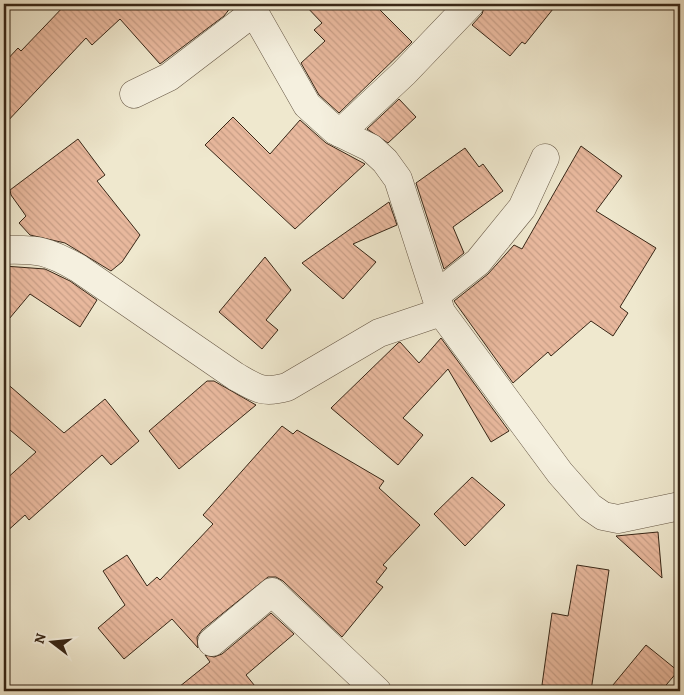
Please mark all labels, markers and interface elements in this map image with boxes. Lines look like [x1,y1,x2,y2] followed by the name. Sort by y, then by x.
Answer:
[28,618,78,668] north arrow
[29,631,51,646] text: N

